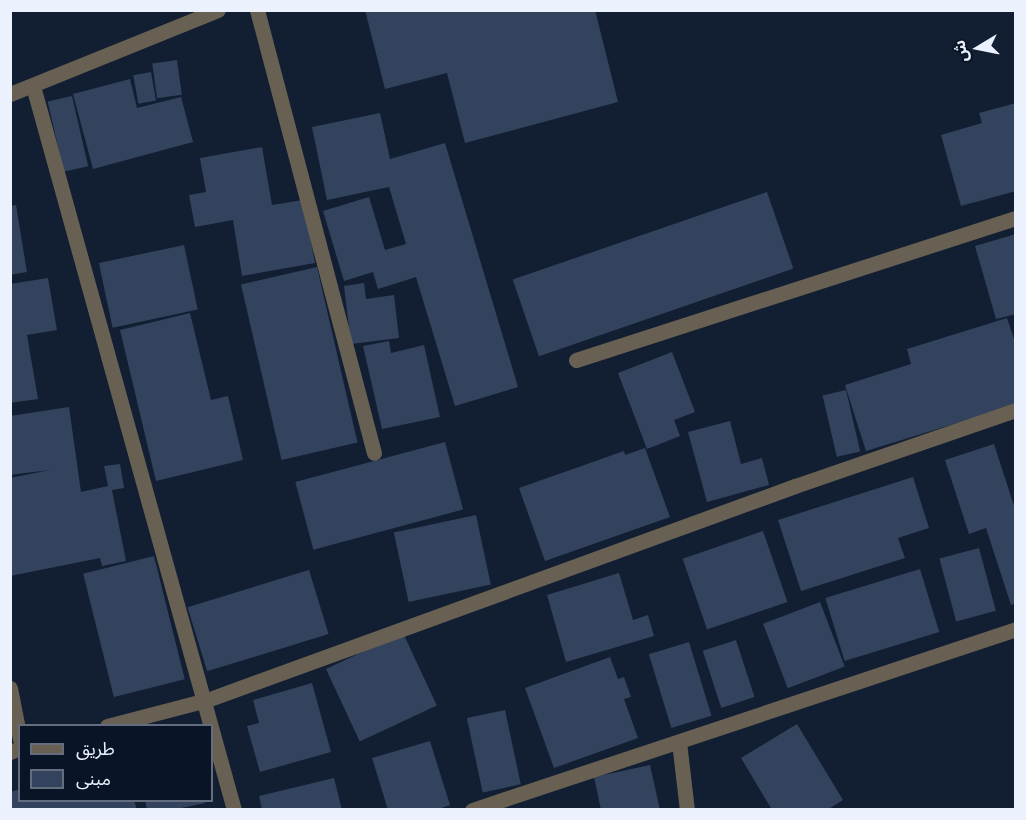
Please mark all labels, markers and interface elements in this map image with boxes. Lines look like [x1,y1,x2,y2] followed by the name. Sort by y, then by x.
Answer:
[948,18,1008,78] north arrow
[949,39,971,64] text: ش
[18,724,213,802] legend
[76,737,115,759] text: طريق
[76,767,111,789] text: مبنى

